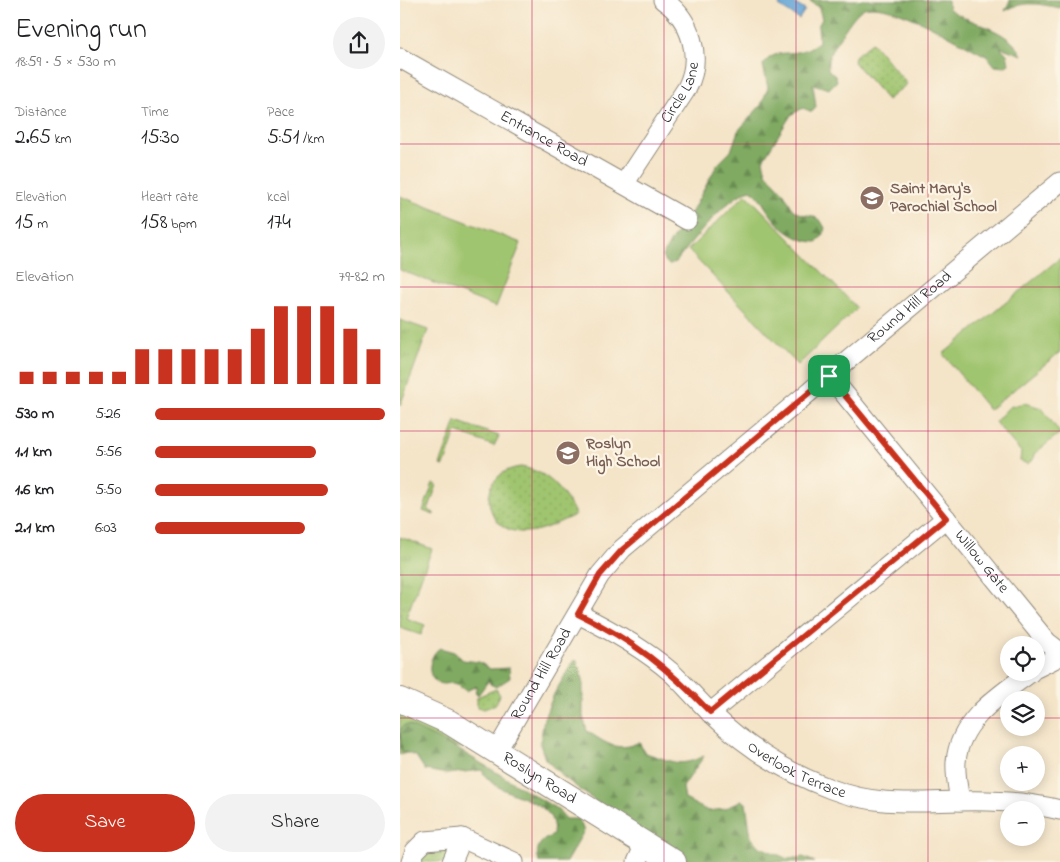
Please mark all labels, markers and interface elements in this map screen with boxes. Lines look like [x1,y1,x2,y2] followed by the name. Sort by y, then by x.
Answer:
[15,10,147,51] text: Evening run
[333,17,385,69] button: share
[15,50,116,74] text: 18:59 · 5 × 530 m
[655,60,706,128] street label: Circle Lane
[15,102,67,123] text: Distance
[141,102,169,123] text: Time
[267,102,294,123] text: Pace
[495,105,592,174] street label: Entrance Road
[15,123,51,153] text: 2.65
[141,123,179,153] text: 15:30
[267,123,300,153] text: 5:51
[51,129,71,150] text: km
[300,129,324,150] text: /km
[890,177,997,219] place label: Saint Mary's Parochial School
[859,185,885,211] school or university icon: Saint Mary's Parochial School
[15,187,66,208] text: Elevation
[141,187,198,208] text: Heart rate
[267,187,289,208] text: kcal
[15,208,34,238] text: 15
[141,208,168,238] text: 158
[267,208,291,238] text: 174
[34,214,48,235] text: m
[168,214,197,235] text: bpm
[15,265,74,289] text: Elevation
[339,265,385,289] text: 79–82 m
[863,265,957,350] street label: Round Hill Road
[808,355,850,397] pin
[815,362,843,390] icon: arrive
[15,402,54,426] text: 530 m
[95,402,121,426] text: 5:26
[585,432,660,475] place label: Roslyn High School
[15,440,52,464] text: 1.1 km
[95,440,122,464] text: 5:56
[555,440,581,466] school or university icon: Roslyn High School
[15,478,54,502] text: 1.6 km
[95,478,122,502] text: 5:50
[15,516,55,540] text: 2.1 km
[95,516,117,540] text: 6:03
[948,525,1015,599] street label: Willow Gate
[505,624,578,725] street label: Round Hill Road
[1000,636,1045,846] map controls
[1000,636,1045,681] button: locate
[1000,691,1045,736] button: layers
[742,735,850,806] street label: Overlook Terrace
[497,746,581,810] street label: Roslyn Road
[1000,746,1045,791] button: +
[15,794,195,852] button: Save
[205,794,385,852] button: Share
[1000,801,1045,846] button: −

